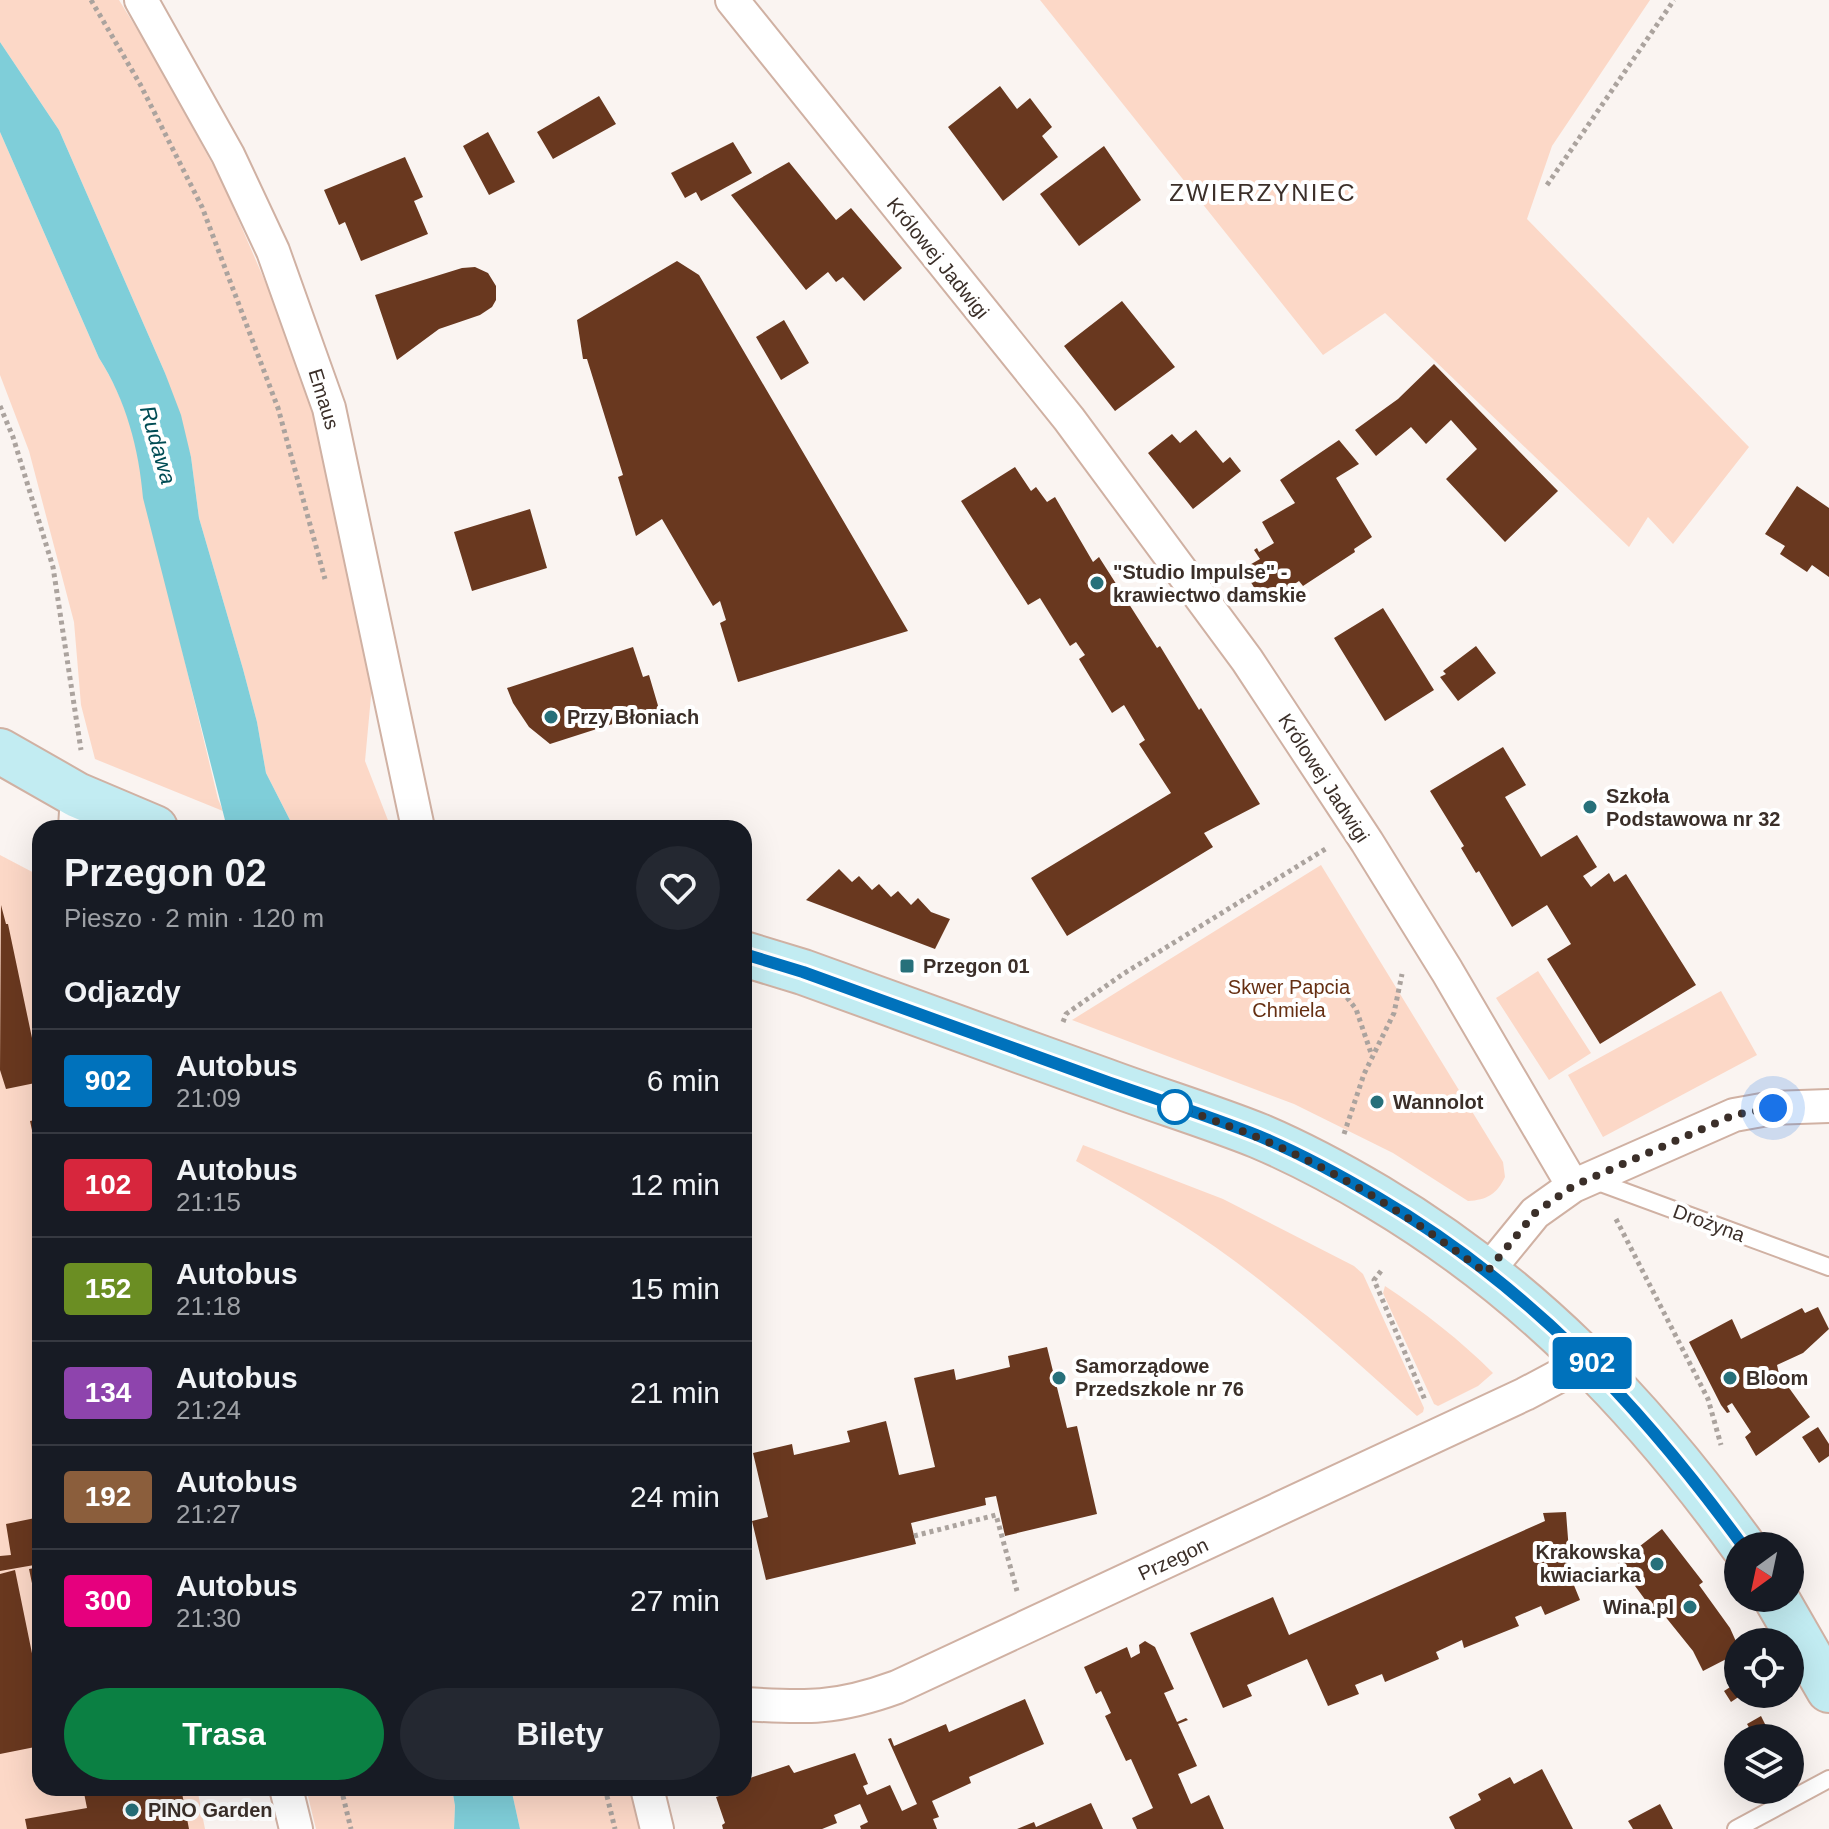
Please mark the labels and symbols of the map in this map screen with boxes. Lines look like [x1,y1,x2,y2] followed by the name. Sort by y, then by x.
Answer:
[1169,179,1357,206] district label: ZWIERZYNIEC
[883,193,993,323] street label: Królowej Jadwigi
[304,366,344,432] street label: Emaus
[135,403,181,487] water label: Rudawa
[1113,561,1306,606] place label: "Studio Impulse" - krawiectwo damskie
[1088,574,1106,592] marker: "Studio Impulse" - krawiectwo damskie
[567,706,699,728] place label: Przy Błoniach
[542,708,560,726] marker: Przy Błoniach
[1274,710,1374,846] street label: Królowej Jadwigi
[1606,785,1781,830] place label: Szkoła Podstawowa nr 32
[1581,798,1599,816] marker: Szkoła Podstawowa nr 32
[923,955,1030,977] place label: Przegon 01
[898,957,916,975] marker: Przegon 01
[1228,976,1351,1021] park label: Skwer Papcia Chmiela
[1753,1088,1793,1128] your location
[1158,1090,1192,1124] unlabelled marker
[1393,1091,1484,1113] place label: Wannolot
[1368,1093,1386,1111] marker: Wannolot
[1670,1200,1749,1246] street label: Drożyna
[1546,1337,1638,1389] line badge: 902
[1075,1355,1244,1400] place label: Samorządowe Przedszkole nr 76
[1746,1367,1808,1389] place label: Bloom
[1050,1369,1068,1387] marker: Samorządowe Przedszkole nr 76
[1721,1369,1739,1387] marker: Bloom
[1724,1532,1804,1612] north arrow
[1135,1533,1211,1585] street label: Przegon
[1535,1541,1642,1586] place label: Krakowska kwiaciarka
[1648,1555,1666,1573] marker: Krakowska kwiaciarka
[1603,1596,1674,1618] place label: Wina.pl
[1681,1598,1699,1616] marker: Wina.pl
[148,1799,272,1821] place label: PINO Garden
[123,1801,141,1819] marker: PINO Garden

